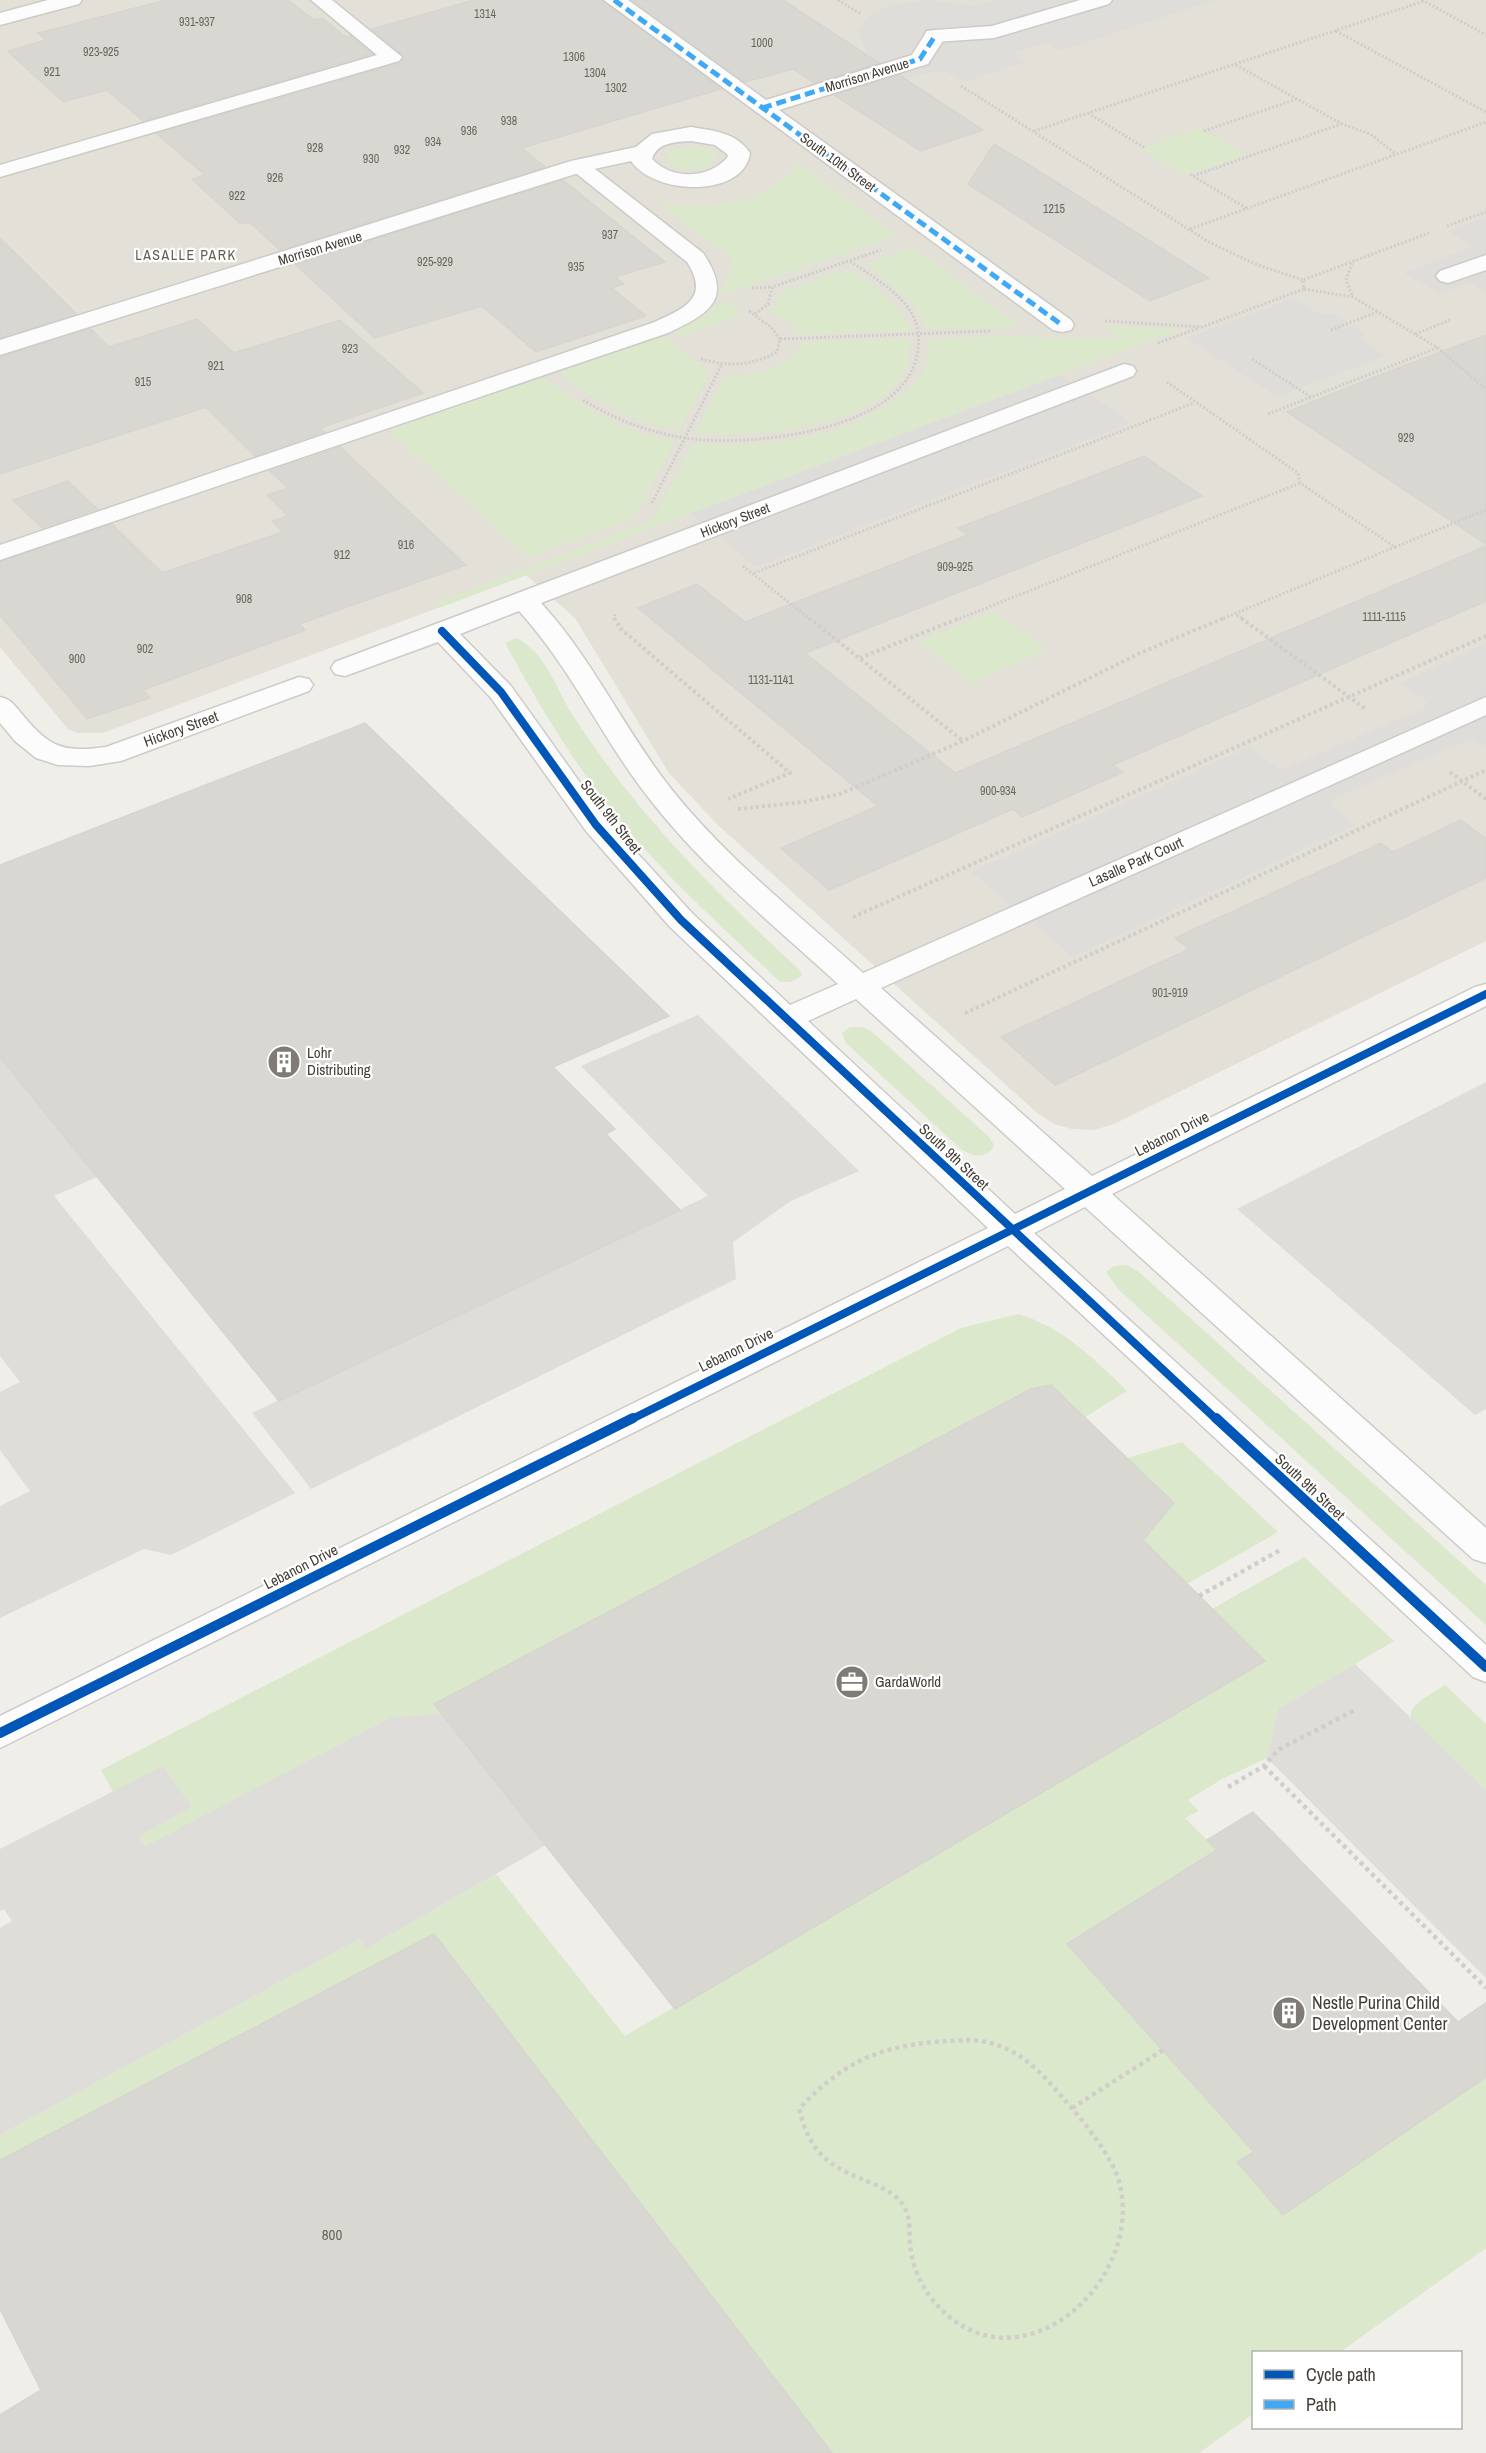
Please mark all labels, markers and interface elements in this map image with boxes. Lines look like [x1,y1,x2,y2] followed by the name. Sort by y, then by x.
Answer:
[474,6,496,22] house number: 1314
[179,14,216,30] house number: 931-937
[751,35,773,51] house number: 1000
[83,44,120,60] house number: 923-925
[563,49,585,65] house number: 1306
[823,54,911,96] street label: Morrison Avenue
[44,64,61,80] house number: 921
[584,65,606,81] house number: 1304
[605,80,627,96] house number: 1302
[501,113,517,129] house number: 938
[461,123,477,139] house number: 936
[797,128,879,196] street label: South 10th Street
[425,134,442,150] house number: 934
[307,140,323,156] house number: 928
[394,142,410,158] house number: 932
[363,151,379,167] house number: 930
[267,170,283,186] house number: 926
[229,188,245,204] house number: 922
[1043,201,1065,217] house number: 1215
[276,227,364,269] street label: Morrison Avenue
[602,227,619,243] house number: 937
[135,246,237,264] district label: LASALLE PARK
[417,254,453,270] house number: 925-929
[568,259,585,275] house number: 935
[342,341,358,357] house number: 923
[208,358,225,374] house number: 921
[135,374,152,390] house number: 915
[1398,430,1414,446] house number: 929
[698,499,772,541] street label: Hickory Street
[398,537,414,553] house number: 916
[334,547,350,563] house number: 912
[937,559,974,575] house number: 909-925
[236,591,252,607] house number: 908
[1362,609,1406,625] house number: 1111-1115
[137,641,153,657] house number: 902
[69,651,85,667] house number: 900
[748,672,794,688] house number: 1131-1141
[141,705,222,752] street label: Hickory Street
[576,775,647,859] street label: South 9th Street
[980,783,1017,799] house number: 900-934
[1085,831,1187,892] street label: Lasalle Park Court
[1152,985,1188,1001] house number: 901-919
[307,1042,371,1080] place label: Lohr Distributing
[266,1044,302,1080] building icon: Lohr Distributing
[1131,1106,1213,1161] street label: Lebanon Drive
[915,1119,994,1195] street label: South 9th Street
[695,1322,777,1377] street label: Lebanon Drive
[1271,1449,1350,1525] street label: South 9th Street
[260,1539,342,1594] street label: Lebanon Drive
[834,1664,870,1700] office icon: GardaWorld
[875,1671,941,1692] place label: GardaWorld
[1312,1990,1447,2036] place label: Nestle Purina Child Development Center
[1271,1995,1307,2031] building icon: Nestle Purina Child Development Center
[322,2224,342,2245] house number: 800
[1252,2351,1462,2429] legend
[1306,2362,1376,2387] text: Cycle path
[1306,2392,1336,2417] text: Path

